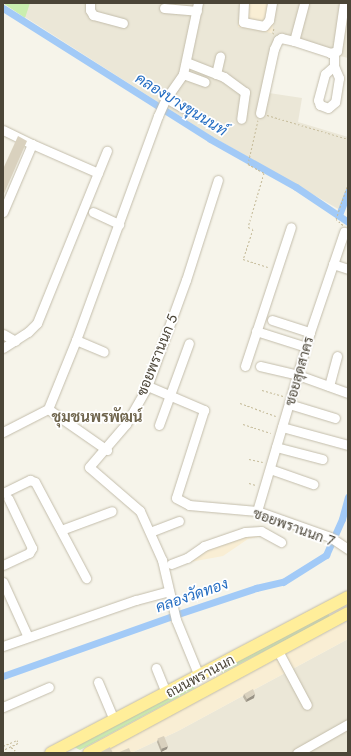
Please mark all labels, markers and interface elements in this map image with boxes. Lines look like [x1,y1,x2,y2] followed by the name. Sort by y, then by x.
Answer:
[132,70,230,140] water label: คลองบางขุนนนท์
[133,312,181,398] street label: ซอยพรานนก 5
[281,334,317,408] street label: ซอยสุดสาคร
[51,409,143,427] district label: ชุมชนพรพัฒน์
[251,504,337,550] street label: ซอยพรานนก 7
[153,575,231,617] water label: คลองวัดทอง
[163,651,237,701] street label: ถนนพรานนก

